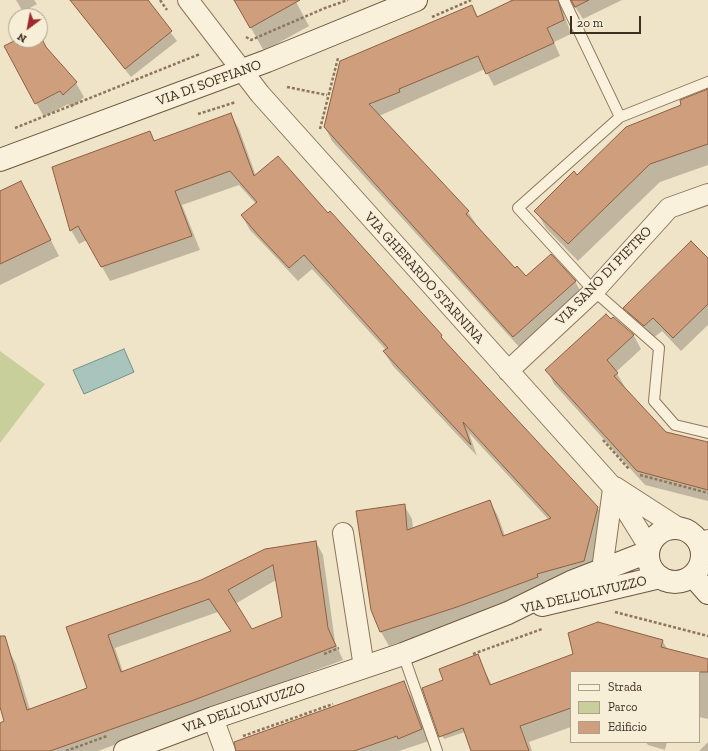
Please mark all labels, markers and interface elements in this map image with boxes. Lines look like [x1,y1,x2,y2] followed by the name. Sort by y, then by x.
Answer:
[8,8,48,48] north arrow
[572,8,643,34] scale bar
[577,16,603,30] text: 20 m
[15,30,29,45] text: N
[154,56,264,110] street label: VIA DI SOFFIANO
[361,209,487,347] street label: VIA GHERARDO STARNINA
[552,223,656,329] street label: VIA SANO DI PIETRO
[520,572,648,618] street label: VIA DELL'OLIVUZZO
[570,671,700,743] legend
[181,679,307,737] street label: VIA DELL'OLIVUZZO
[608,680,642,694] text: Strada
[608,700,637,714] text: Parco
[608,720,647,734] text: Edificio

